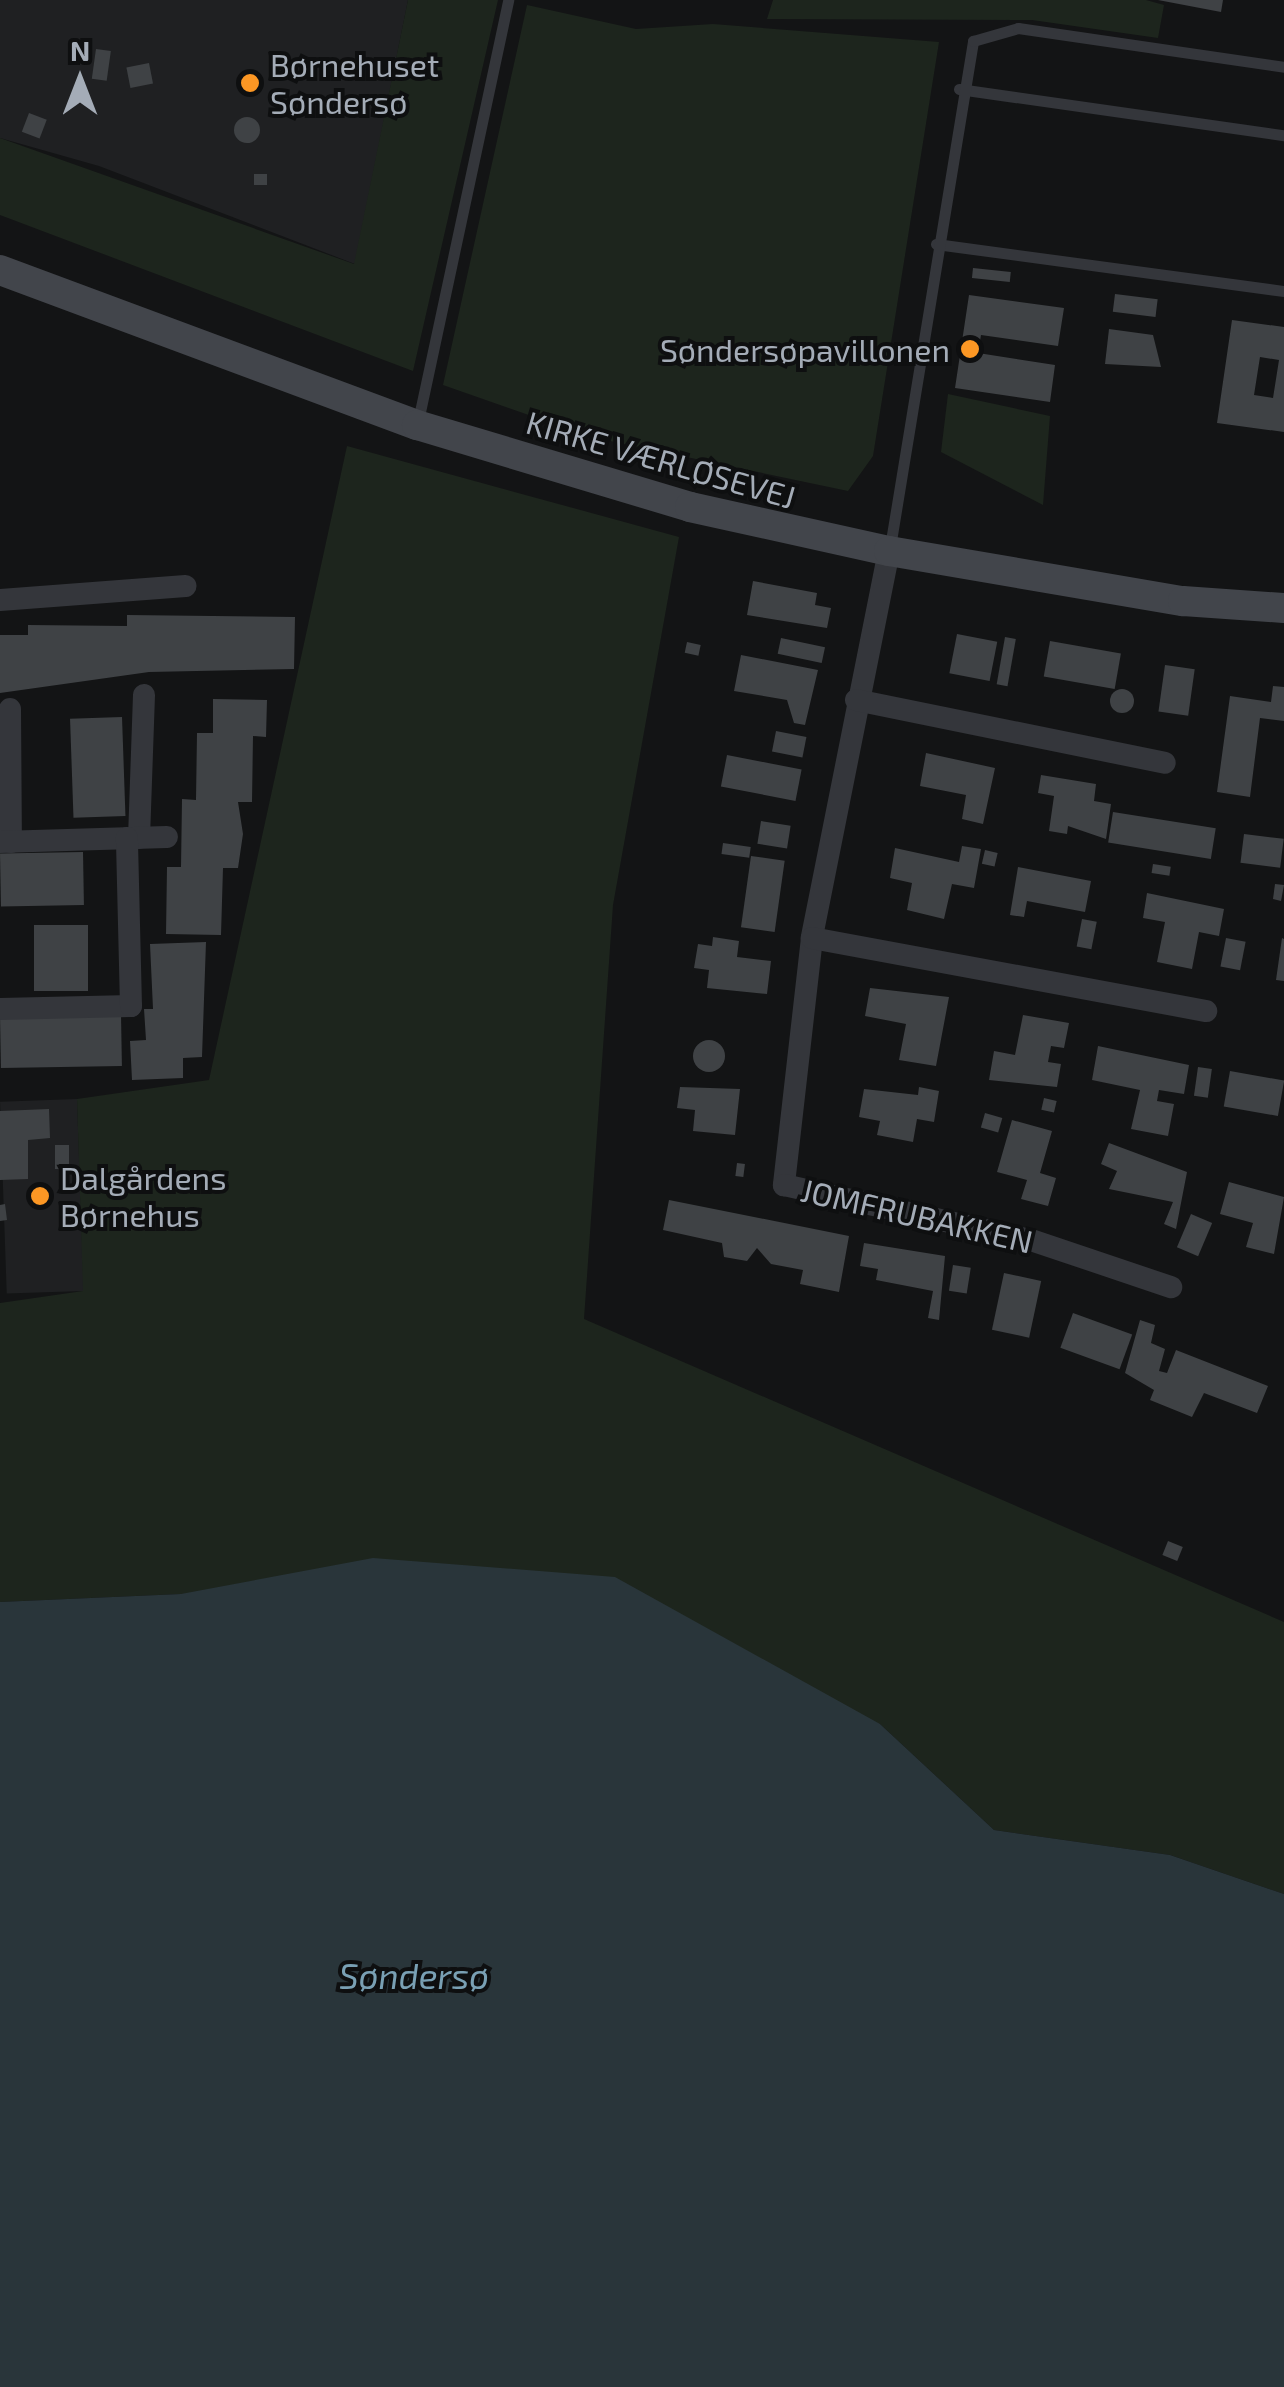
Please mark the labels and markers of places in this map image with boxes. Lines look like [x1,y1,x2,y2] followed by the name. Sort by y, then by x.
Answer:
[270,46,439,121] place label: Børnehuset Søndersø
[239,72,261,94] marker: Børnehuset Søndersø
[660,330,950,368] place label: Søndersøpavillonen
[959,338,981,360] marker: Søndersøpavillonen
[60,1159,226,1234] place label: Dalgårdens Børnehus
[29,1185,51,1207] marker: Dalgårdens Børnehus

